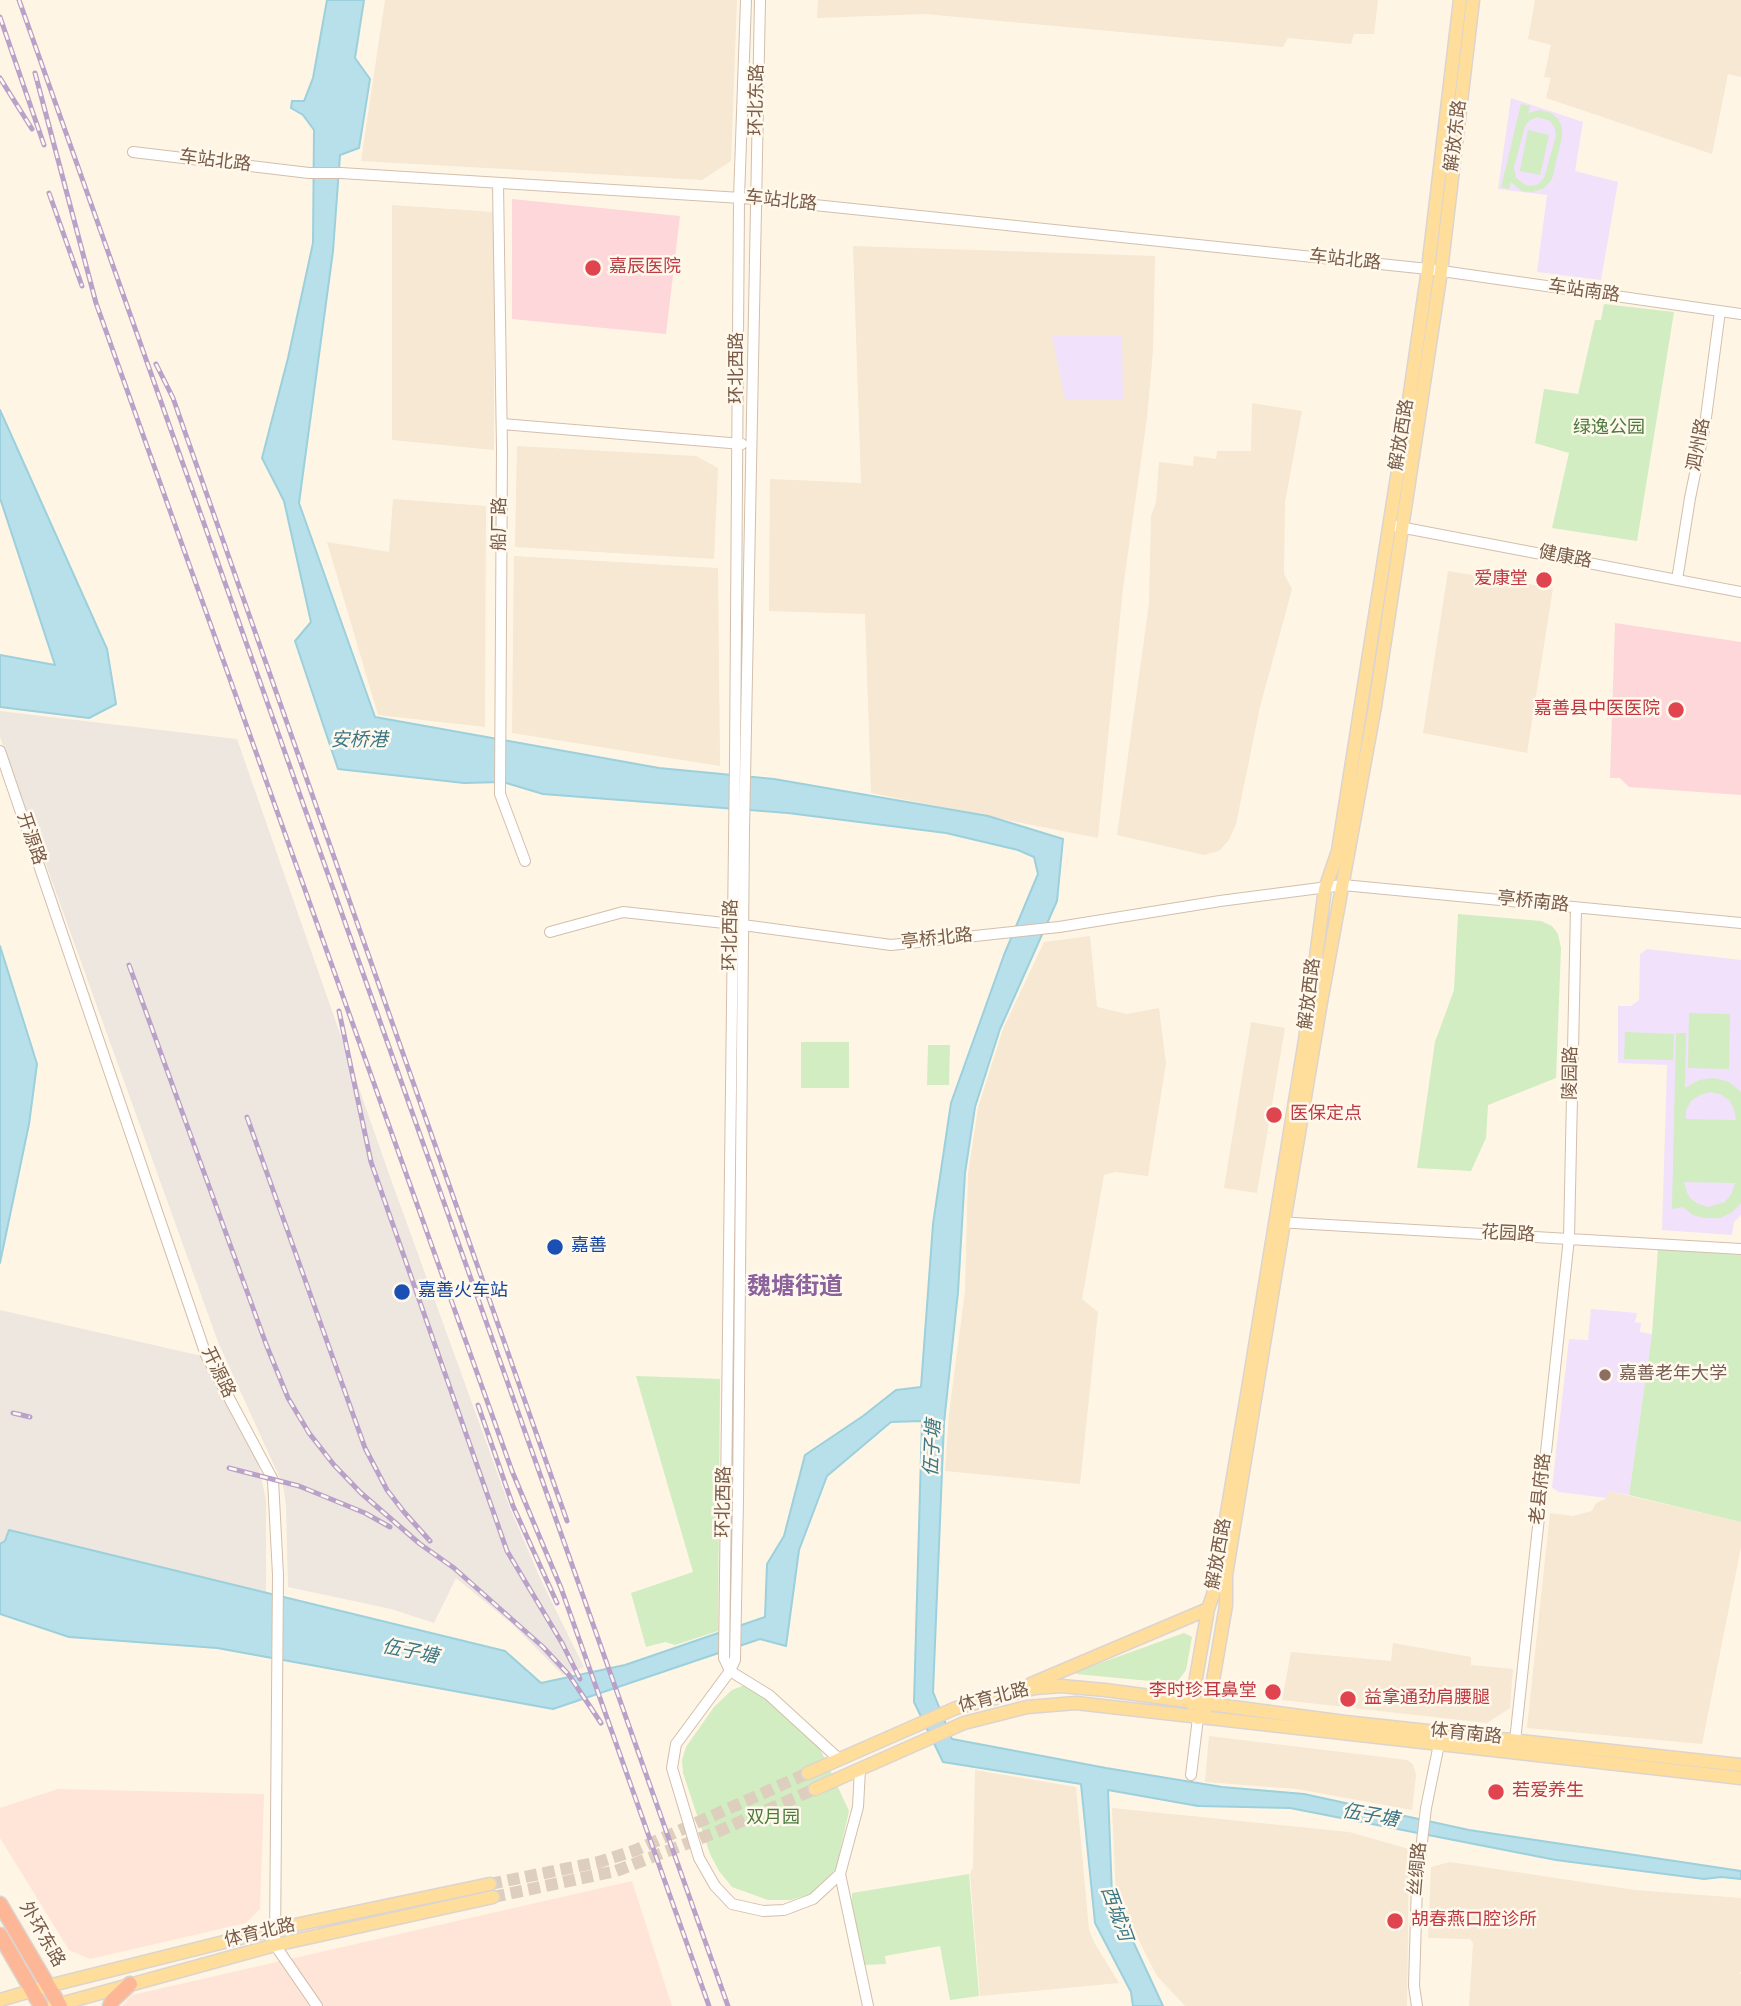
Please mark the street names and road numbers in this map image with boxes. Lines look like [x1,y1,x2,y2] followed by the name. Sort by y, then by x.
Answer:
[747,64,769,136] street label: 环北东路
[1442,99,1472,173] street label: 解放东路
[178,147,252,177] street label: 车站北路
[744,187,818,217] street label: 车站北路
[1308,246,1382,276] street label: 车站北路
[1547,276,1621,308] street label: 车站南路
[727,332,749,404] street label: 环北西路
[1387,398,1419,472] street label: 解放西路
[1684,416,1716,474] street label: 泗州路
[490,497,512,551] street label: 船厂路
[1536,542,1594,574] street label: 健康路
[11,810,49,868] street label: 开源路
[1496,888,1570,918] street label: 亭桥南路
[721,899,743,971] street label: 环北西路
[900,925,974,955] street label: 亭桥北路
[1296,957,1326,1031] street label: 解放西路
[1561,1046,1583,1100] street label: 陵园路
[1480,1223,1536,1247] street label: 花园路
[195,1344,239,1402] street label: 开源路
[1527,1452,1557,1526] street label: 老县府路
[714,1466,736,1538] street label: 环北西路
[1203,1517,1237,1591] street label: 解放西路
[956,1680,1032,1718] street label: 体育北路
[1429,1720,1503,1750] street label: 体育南路
[1406,1841,1432,1897] street label: 丝绸路
[14,1898,68,1972] street label: 外环东路
[222,1915,298,1953] street label: 体育北路

